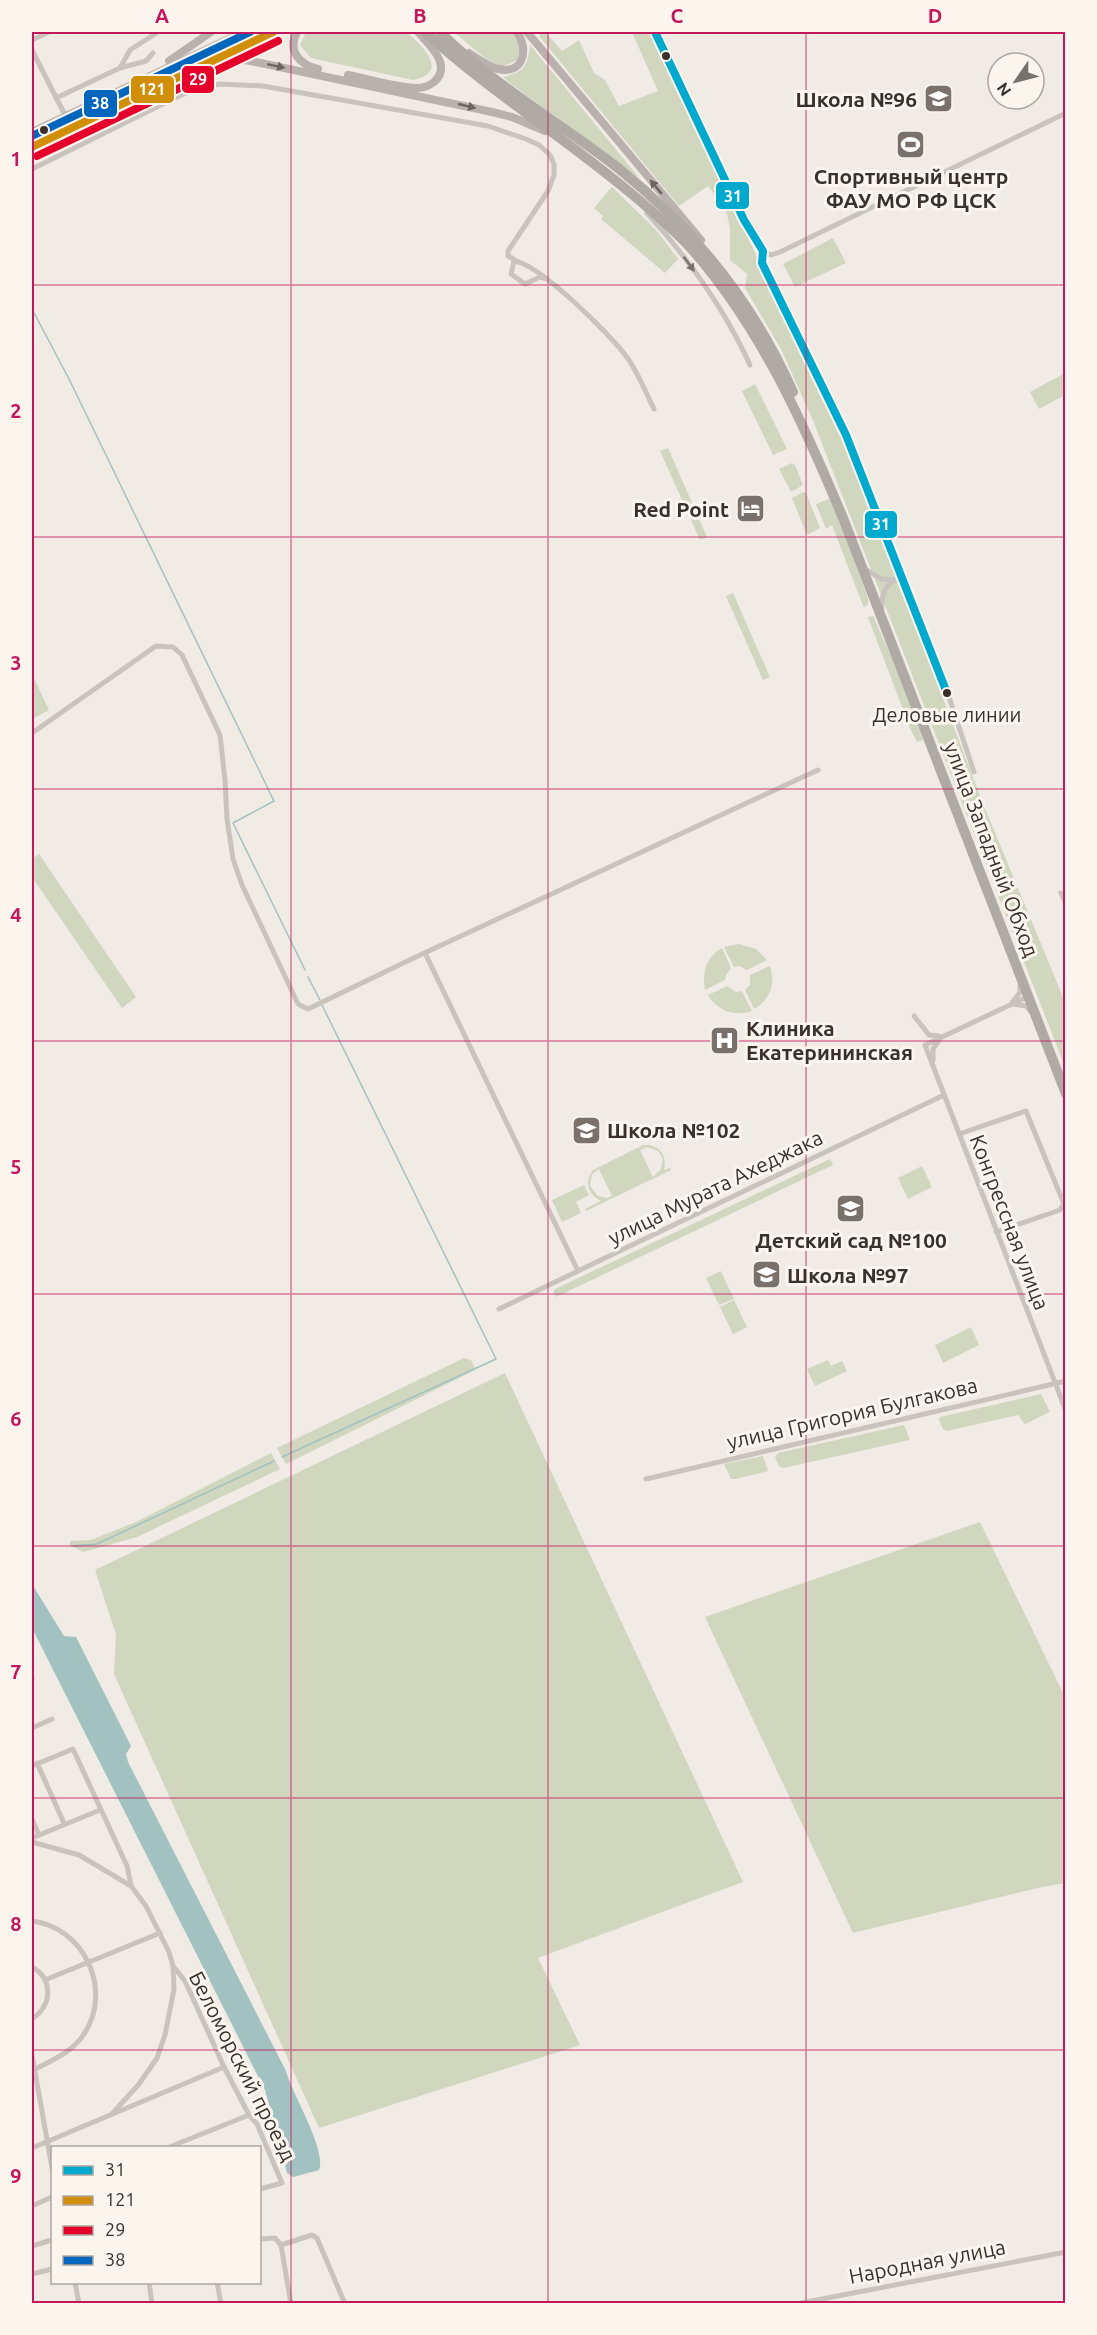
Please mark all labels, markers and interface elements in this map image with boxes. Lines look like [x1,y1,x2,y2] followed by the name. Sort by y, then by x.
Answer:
[155,4,169,27] text: A
[413,4,427,27] text: B
[671,4,684,27] text: C
[928,4,942,27] text: D
[660,50,672,62] unlabelled marker
[986,51,1046,111] north arrow
[266,62,285,71] one-way arrow
[181,65,215,94] line badge: 29
[189,70,207,88] text: 29
[130,75,175,104] line badge: 121
[138,80,166,98] text: 121
[993,80,1015,100] text: N
[922,83,954,115] school or university icon: Школа №96
[795,87,917,111] place label: Школа №96
[83,89,118,118] line badge: 38
[91,94,109,112] text: 38
[457,102,476,111] one-way arrow
[38,124,50,136] unlabelled marker
[895,129,927,161] sports icon: Спортивный центр ФАУ МО РФ ЦСК
[10,147,22,170] text: 1
[814,164,1008,212] place label: Спортивный центр ФАУ МО РФ ЦСК
[649,179,662,195] one-way arrow
[715,181,750,210] line badge: 31
[724,187,742,205] text: 31
[683,256,695,272] one-way arrow
[10,399,22,422] text: 2
[734,493,766,525] hotel icon: Red Point
[633,497,729,521] place label: Red Point
[864,510,898,539] line badge: 31
[872,515,890,533] text: 31
[10,651,22,674] text: 3
[941,687,953,699] marker: Деловые линии
[873,703,1021,726] place label: Деловые линии
[940,738,1044,960] street label: улица Западный Обход
[10,903,22,926] text: 4
[746,1016,913,1064] place label: Клиника Екатерининская
[709,1024,741,1056] hospital icon: Клиника Екатерининская
[570,1114,602,1146] school or university icon: Школа №102
[607,1118,740,1142] place label: Школа №102
[604,1125,826,1249] street label: улица Мурата Ахеджака
[966,1131,1054,1313] street label: Конгрессная улица
[10,1155,22,1178] text: 5
[835,1193,867,1225] school or university icon: Детский сад №100
[755,1228,947,1252] place label: Детский сад №100
[750,1259,782,1291] school or university icon: Школа №97
[787,1263,909,1287] place label: Школа №97
[724,1372,980,1454] street label: улица Григория Булгакова
[10,1407,22,1430] text: 6
[10,1660,22,1683] text: 7
[10,1912,22,1935] text: 8
[185,1967,301,2165] street label: Беломорский проезд
[51,2146,261,2284] legend
[105,2159,125,2179] text: 31
[10,2164,22,2187] text: 9
[105,2189,135,2209] text: 121
[105,2219,125,2239] text: 29
[847,2234,1007,2288] street label: Народная улица
[105,2249,125,2269] text: 38

